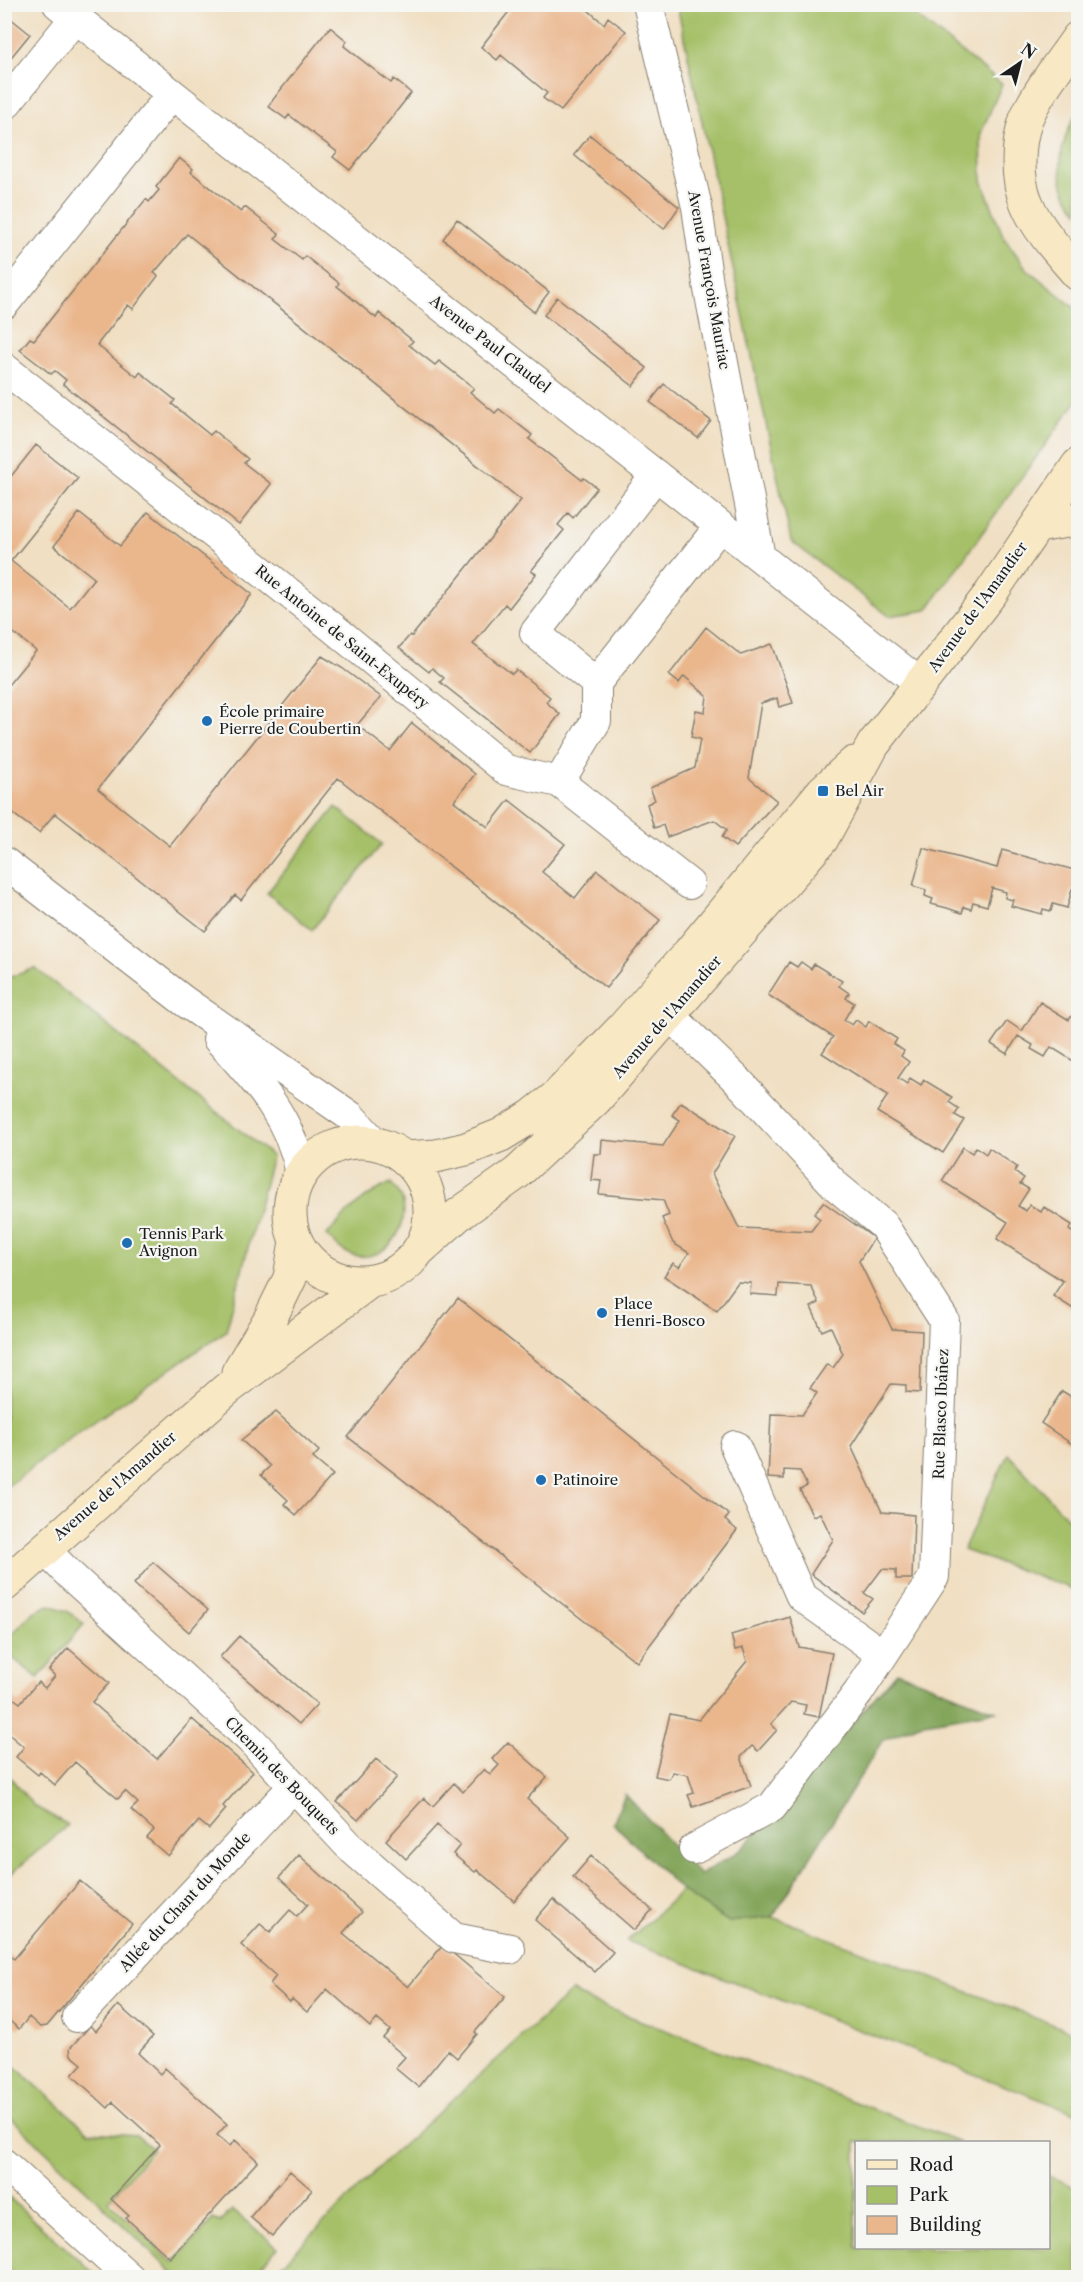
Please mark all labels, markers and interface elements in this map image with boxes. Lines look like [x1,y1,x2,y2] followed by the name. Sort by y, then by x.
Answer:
[990,33,1050,93] north arrow
[1017,39,1040,63] text: N
[684,188,735,371] street label: Avenue François Mauriac
[425,290,555,397] street label: Avenue Paul Claudel
[923,537,1032,676] street label: Avenue de l'Amandier
[251,561,434,713] street label: Rue Antoine de Saint-Exupéry
[219,702,362,738] place label: École primaire Pierre de Coubertin
[200,714,214,728] marker: École primaire Pierre de Coubertin
[835,781,884,800] place label: Bel Air
[816,784,830,798] marker: Bel Air
[607,951,726,1083] street label: Avenue de l'Amandier
[138,1224,225,1260] place label: Tennis Park Avignon
[120,1236,134,1250] marker: Tennis Park Avignon
[614,1294,705,1330] place label: Place Henri-Bosco
[595,1306,609,1320] marker: Place Henri-Bosco
[929,1348,952,1480] street label: Rue Blasco Ibáñez
[49,1427,180,1545] street label: Avenue de l'Amandier
[553,1470,618,1489] place label: Patinoire
[534,1473,548,1487] marker: Patinoire
[221,1713,344,1839] street label: Chemin des Bouquets
[114,1828,254,1976] street label: Allée du Chant du Monde
[855,2141,1050,2249] legend
[909,2154,954,2176] text: Road
[909,2184,950,2206] text: Park
[909,2214,981,2236] text: Building

